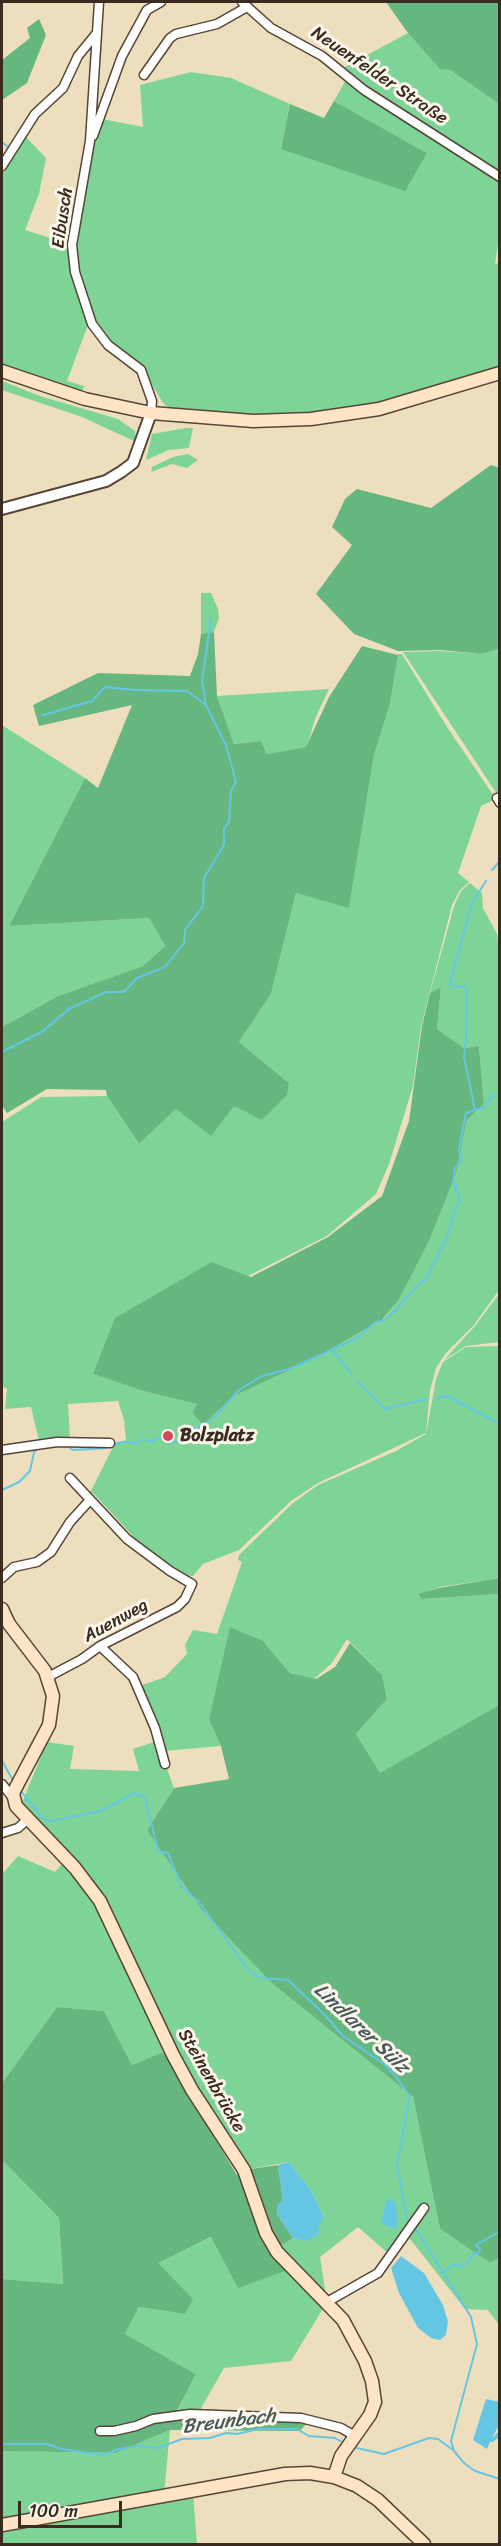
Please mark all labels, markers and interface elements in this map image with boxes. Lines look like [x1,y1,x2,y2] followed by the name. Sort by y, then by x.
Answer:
[307,22,451,130] street label: Neuenfelder Straße
[48,186,78,250] street label: Eibusch
[180,1425,254,1447] place label: Bolzplatz
[161,1429,175,1443] marker: Bolzplatz
[80,1594,152,1648] street label: Auenweg
[308,1979,414,2079] water label: Lindlarer Sülz
[173,2025,249,2137] street label: Steinenbrücke
[181,2404,277,2440] water label: Breunbach
[21,2489,124,2527] scale bar
[29,2495,78,2527] text: 100 m

